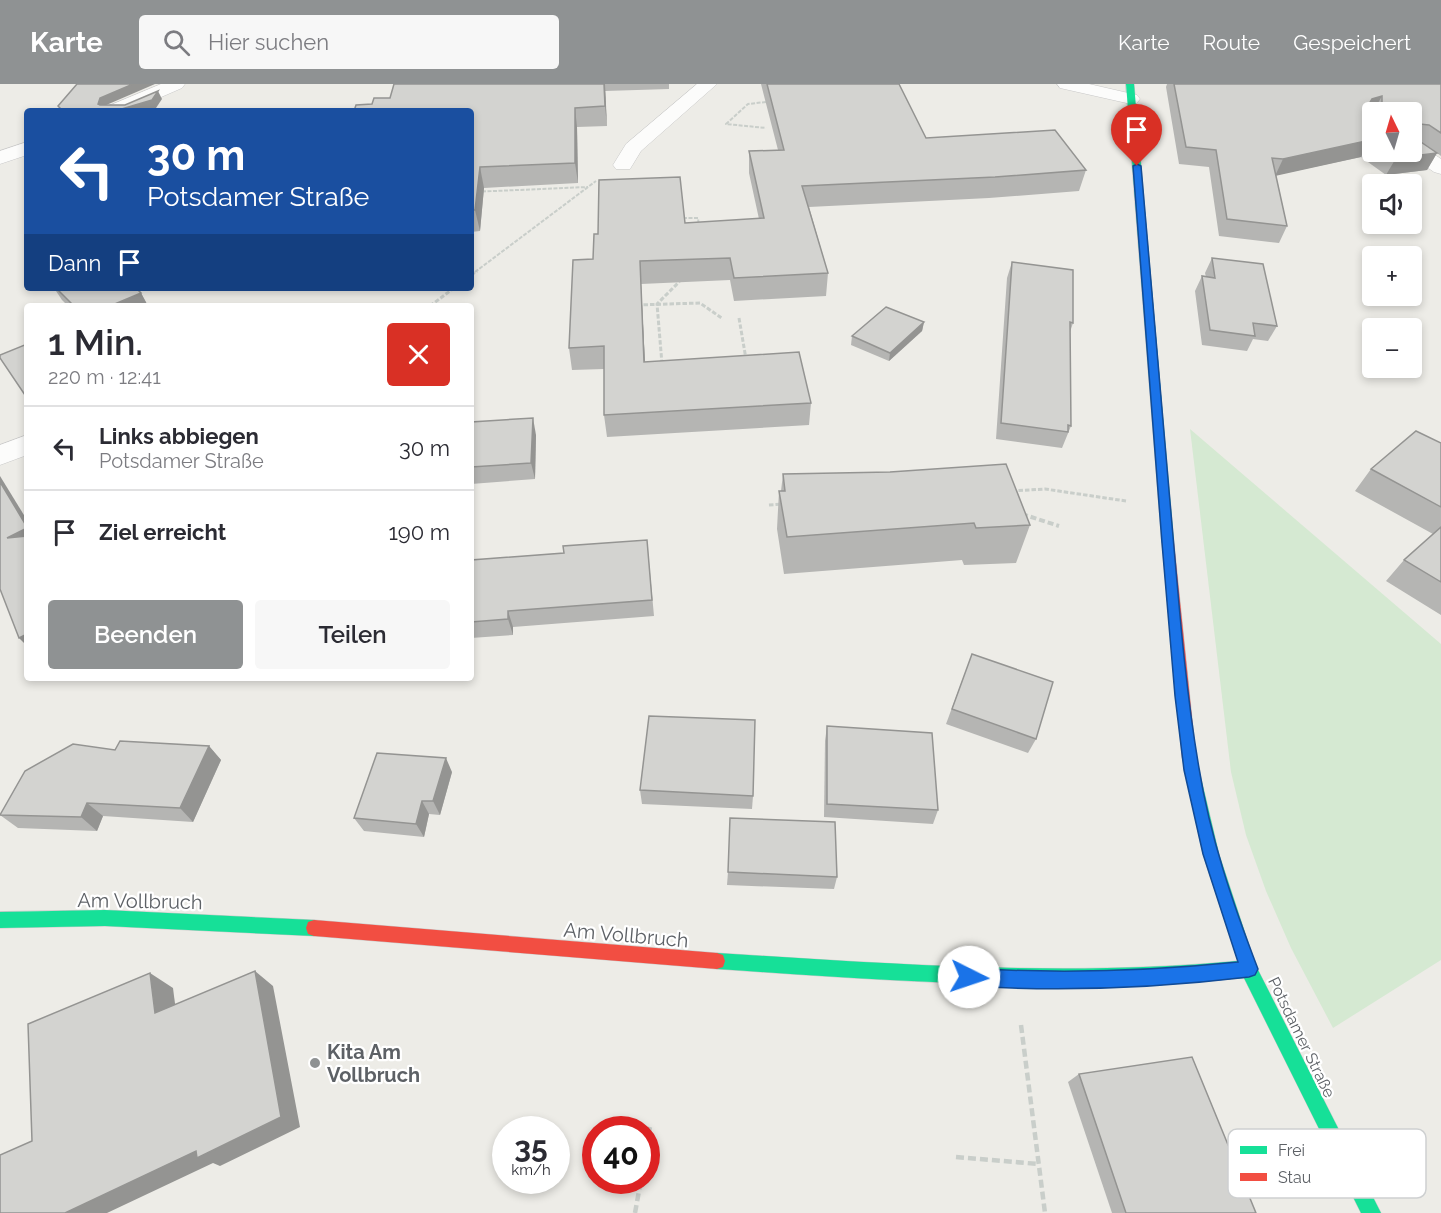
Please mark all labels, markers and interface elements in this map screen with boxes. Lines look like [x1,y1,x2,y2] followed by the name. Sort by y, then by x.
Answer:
[139,15,559,69] search box
[30,26,103,59] text: Karte
[160,26,193,59] icon: search
[208,29,329,55] text: Hier suchen
[1118,30,1170,55] text: Karte
[1203,30,1260,55] text: Route
[1293,30,1411,55] text: Gespeichert
[1362,102,1422,162] north arrow
[1362,102,1422,378] map controls
[1111,104,1162,166] pin
[1120,113,1153,146] icon: arrive
[147,131,245,180] text: 30 m
[48,132,126,210] icon: left
[1362,174,1422,234] button: sound
[147,181,369,212] text: Potsdamer Straße
[113,246,146,279] icon: arrive
[1362,246,1422,306] button: +
[48,250,101,276] text: Dann
[1362,318,1422,378] button: −
[48,321,143,363] text: 1 Min.
[387,323,450,386] button: close
[48,365,161,389] text: 220 m · 12:41
[99,423,259,449] text: Links abbiegen
[48,432,81,465] icon: left
[399,435,450,461] text: 30 m
[99,449,264,473] text: Potsdamer Straße
[48,516,81,549] icon: arrive
[99,519,226,545] text: Ziel erreicht
[388,519,450,545] text: 190 m
[48,600,243,669] button: Beenden
[255,600,450,669] button: Teilen
[77,888,203,914] street label: Am Vollbruch
[563,918,689,952] street label: Am Vollbruch
[937,945,1001,1009] position arrow
[1264,974,1339,1101] street label: Potsdamer Straße
[327,1040,420,1087] place label: Kita Am Vollbruch
[308,1056,322,1070] marker: Kita Am Vollbruch
[582,1116,660,1194] speed limit sign: 40
[1228,1129,1426,1198] legend
[514,1130,548,1165] text: 35
[1278,1141,1305,1160] text: Frei
[511,1161,551,1179] text: km/h
[1278,1168,1311,1187] text: Stau

